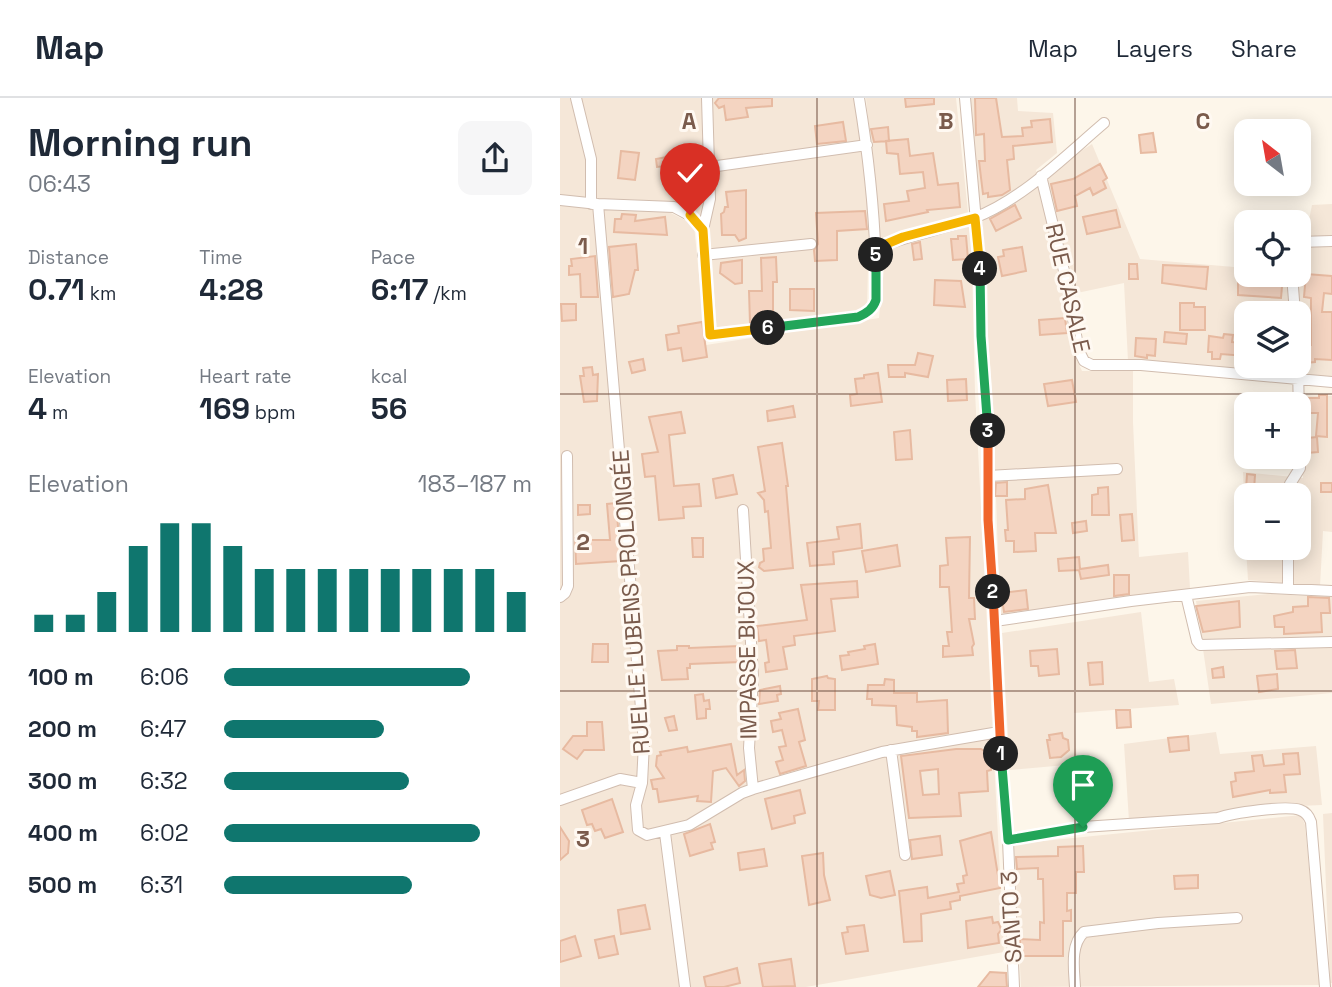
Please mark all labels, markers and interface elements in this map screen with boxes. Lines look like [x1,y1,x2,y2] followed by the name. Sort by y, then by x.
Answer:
[35,27,104,69] text: Map
[1028,33,1078,64] text: Map
[1116,33,1193,64] text: Layers
[1231,33,1297,64] text: Share
[682,106,697,136] text: A
[938,106,954,136] text: B
[1196,106,1210,136] text: C
[28,119,253,167] text: Morning run
[1234,119,1311,196] north arrow
[1234,119,1311,560] map controls
[458,121,532,195] button: share
[660,143,720,215] pin
[671,154,709,192] icon: check
[28,169,91,199] text: 06:43
[1234,210,1311,287] button: locate
[1039,220,1097,356] street label: RUE CASALE
[578,231,588,261] text: 1
[858,238,894,272] pin: 5
[870,242,881,267] text: 5
[28,245,109,270] text: Distance
[199,245,243,270] text: Time
[371,245,415,270] text: Pace
[962,252,998,286] pin: 4
[973,256,986,281] text: 4
[28,270,85,309] text: 0.71
[199,270,263,309] text: 4:28
[371,270,428,309] text: 6:17
[85,281,116,306] text: km
[428,281,467,306] text: /km
[1234,301,1311,378] button: layers
[750,310,786,345] pin: 6
[762,315,773,340] text: 6
[28,364,111,389] text: Elevation
[199,364,292,389] text: Heart rate
[371,364,407,389] text: kcal
[28,389,47,428] text: 4
[199,389,250,428] text: 169
[371,389,407,428] text: 56
[1234,392,1311,469] button: +
[47,400,68,425] text: m
[250,400,296,425] text: bpm
[970,414,1006,448] pin: 3
[982,418,993,443] text: 3
[605,449,657,755] street label: RUELLE LUBENS PROLONGÉE
[28,469,129,499] text: Elevation
[418,469,532,499] text: 183–187 m
[1234,483,1311,560] button: −
[576,527,590,557] text: 2
[730,560,764,740] street label: IMPASSE BIJOUX
[976,574,1010,610] pin: 2
[987,579,998,604] text: 2
[28,662,94,692] text: 100 m
[140,662,189,692] text: 6:06
[28,714,97,744] text: 200 m
[140,714,187,744] text: 6:47
[984,736,1018,772] pin: 1
[996,741,1005,766] text: 1
[1053,755,1113,827] pin
[28,766,97,796] text: 300 m
[140,766,188,796] text: 6:32
[1064,766,1102,804] icon: arrive
[28,818,98,848] text: 400 m
[140,818,189,848] text: 6:02
[576,824,590,854] text: 3
[28,870,97,900] text: 500 m
[140,870,183,900] text: 6:31
[994,870,1028,964] street label: SANTO 3

